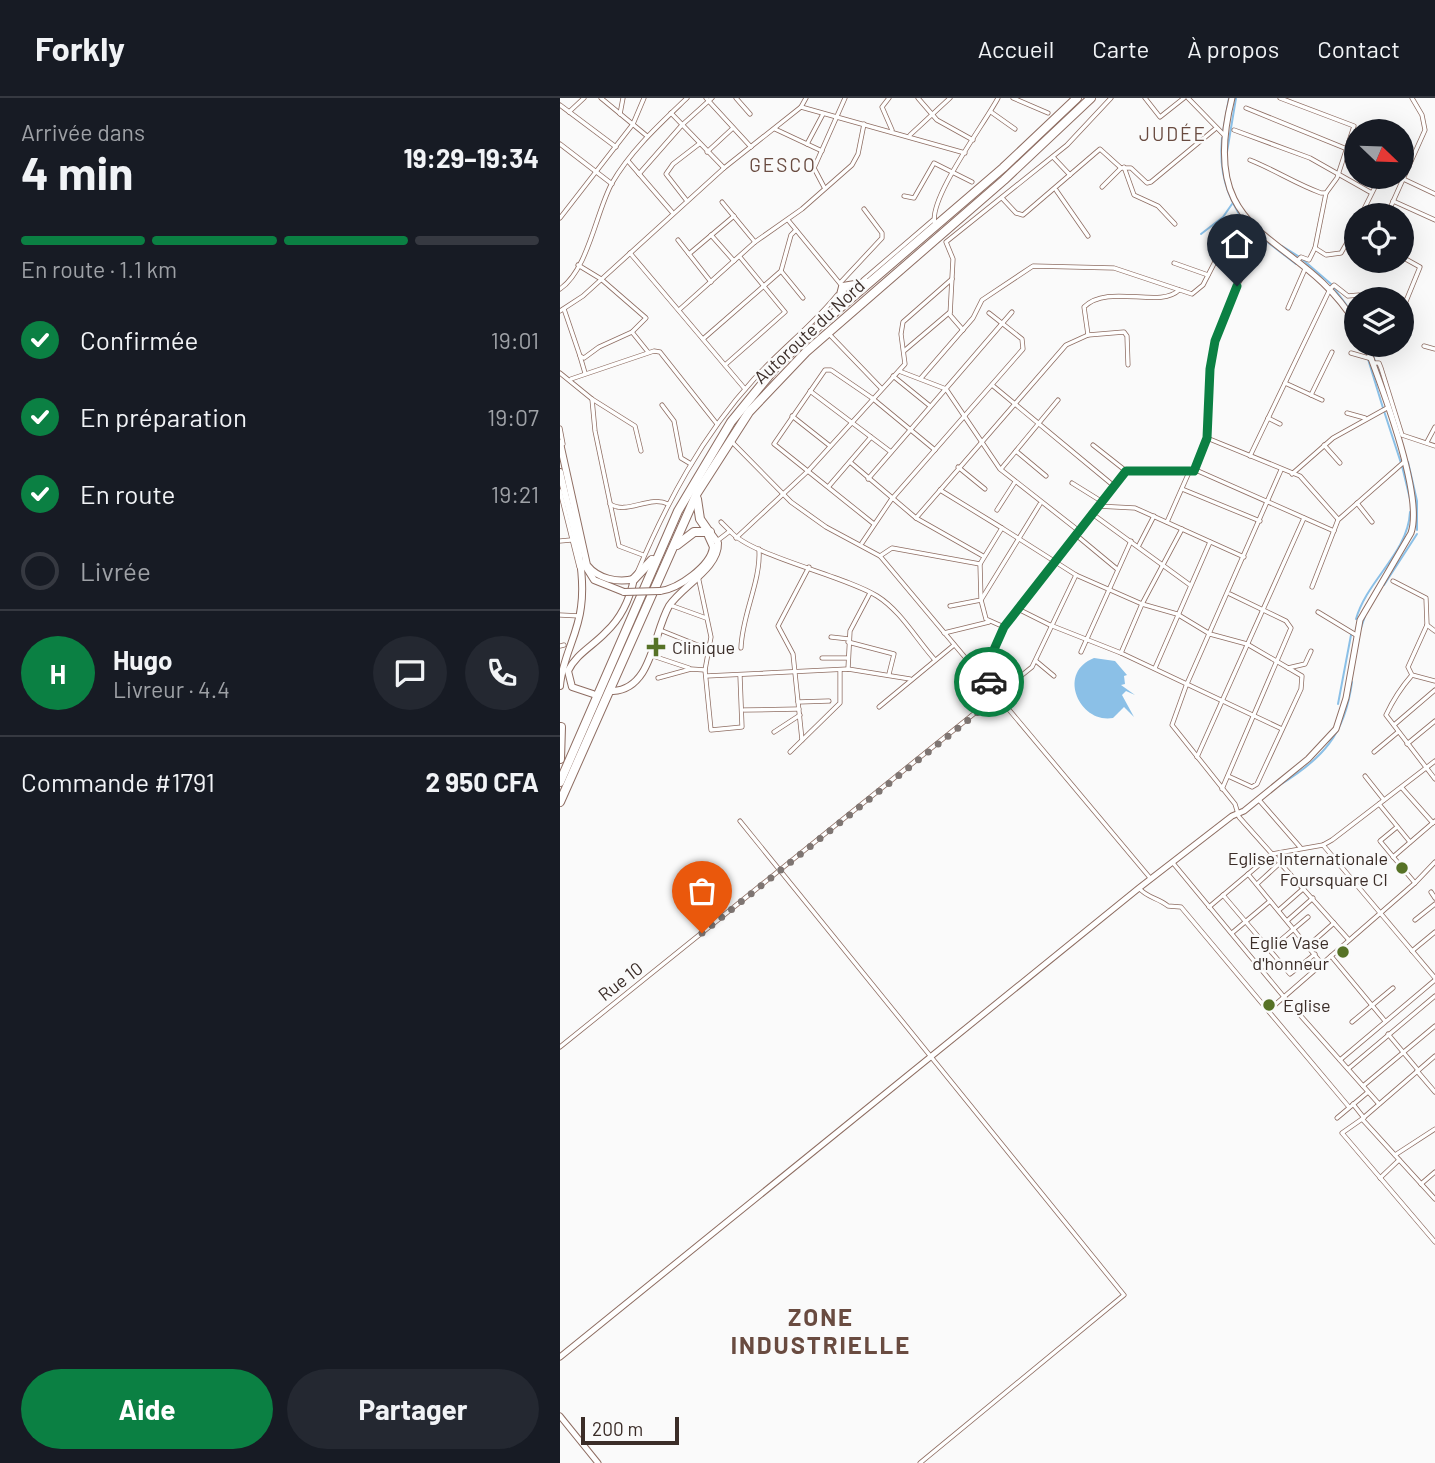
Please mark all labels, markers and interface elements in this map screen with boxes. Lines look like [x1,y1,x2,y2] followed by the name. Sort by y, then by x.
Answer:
[35,28,125,68] text: Forkly
[978,34,1054,63] text: Accueil
[1092,34,1149,63] text: Carte
[1187,34,1279,63] text: À propos
[1317,34,1400,63] text: Contact
[21,118,145,146] text: Arrivée dans
[1344,119,1414,189] north arrow
[1344,119,1414,357] map controls
[1139,122,1207,145] district label: JUDÉE
[404,142,539,173] text: 19:29–19:34
[21,144,133,199] text: 4 min
[749,153,817,176] district label: GESCO
[1344,203,1414,273] button: locate
[1207,214,1267,286] pin
[1218,225,1256,263] icon: home
[21,255,177,283] text: En route · 1.1 km
[749,274,869,388] street label: Autoroute du Nord
[1344,287,1414,357] button: layers
[21,321,59,359] icon: check
[80,324,198,355] text: Confirmée
[491,326,539,354] text: 19:01
[21,398,59,436] icon: check
[80,401,247,432] text: En préparation
[487,403,539,431] text: 19:07
[21,475,59,513] icon: check
[80,478,175,509] text: En route
[491,480,539,508] text: 19:21
[80,555,151,586] text: Livrée
[373,636,447,710] button: chat
[465,636,539,710] button: phone
[672,636,735,658] place label: Clinique
[646,637,666,657] marker: Clinique
[113,644,172,675] text: Hugo
[954,647,1024,717] courier
[50,658,66,689] text: H
[970,663,1008,701] icon: car
[113,675,230,703] text: Livreur · 4.4
[21,766,215,797] text: Commande #1791
[426,766,539,797] text: 2 950 CFA
[1228,847,1388,890] place label: Eglise Internationale Foursquare CI
[1394,860,1410,876] marker: Eglise Internationale Foursquare CI
[672,861,732,933] pin
[683,872,721,910] icon: bag
[1249,931,1329,974] place label: Eglie Vase d'honneur
[1335,944,1351,960] marker: Eglie Vase d'honneur
[593,957,647,1005] street label: Rue 10
[1283,994,1331,1016] place label: Eglise
[1261,997,1277,1013] marker: Eglise
[731,1302,911,1359] district label: ZONE INDUSTRIELLE
[21,1369,273,1449] button: Aide
[287,1369,539,1449] button: Partager
[581,1414,679,1446] scale bar
[592,1417,643,1440] text: 200 m

